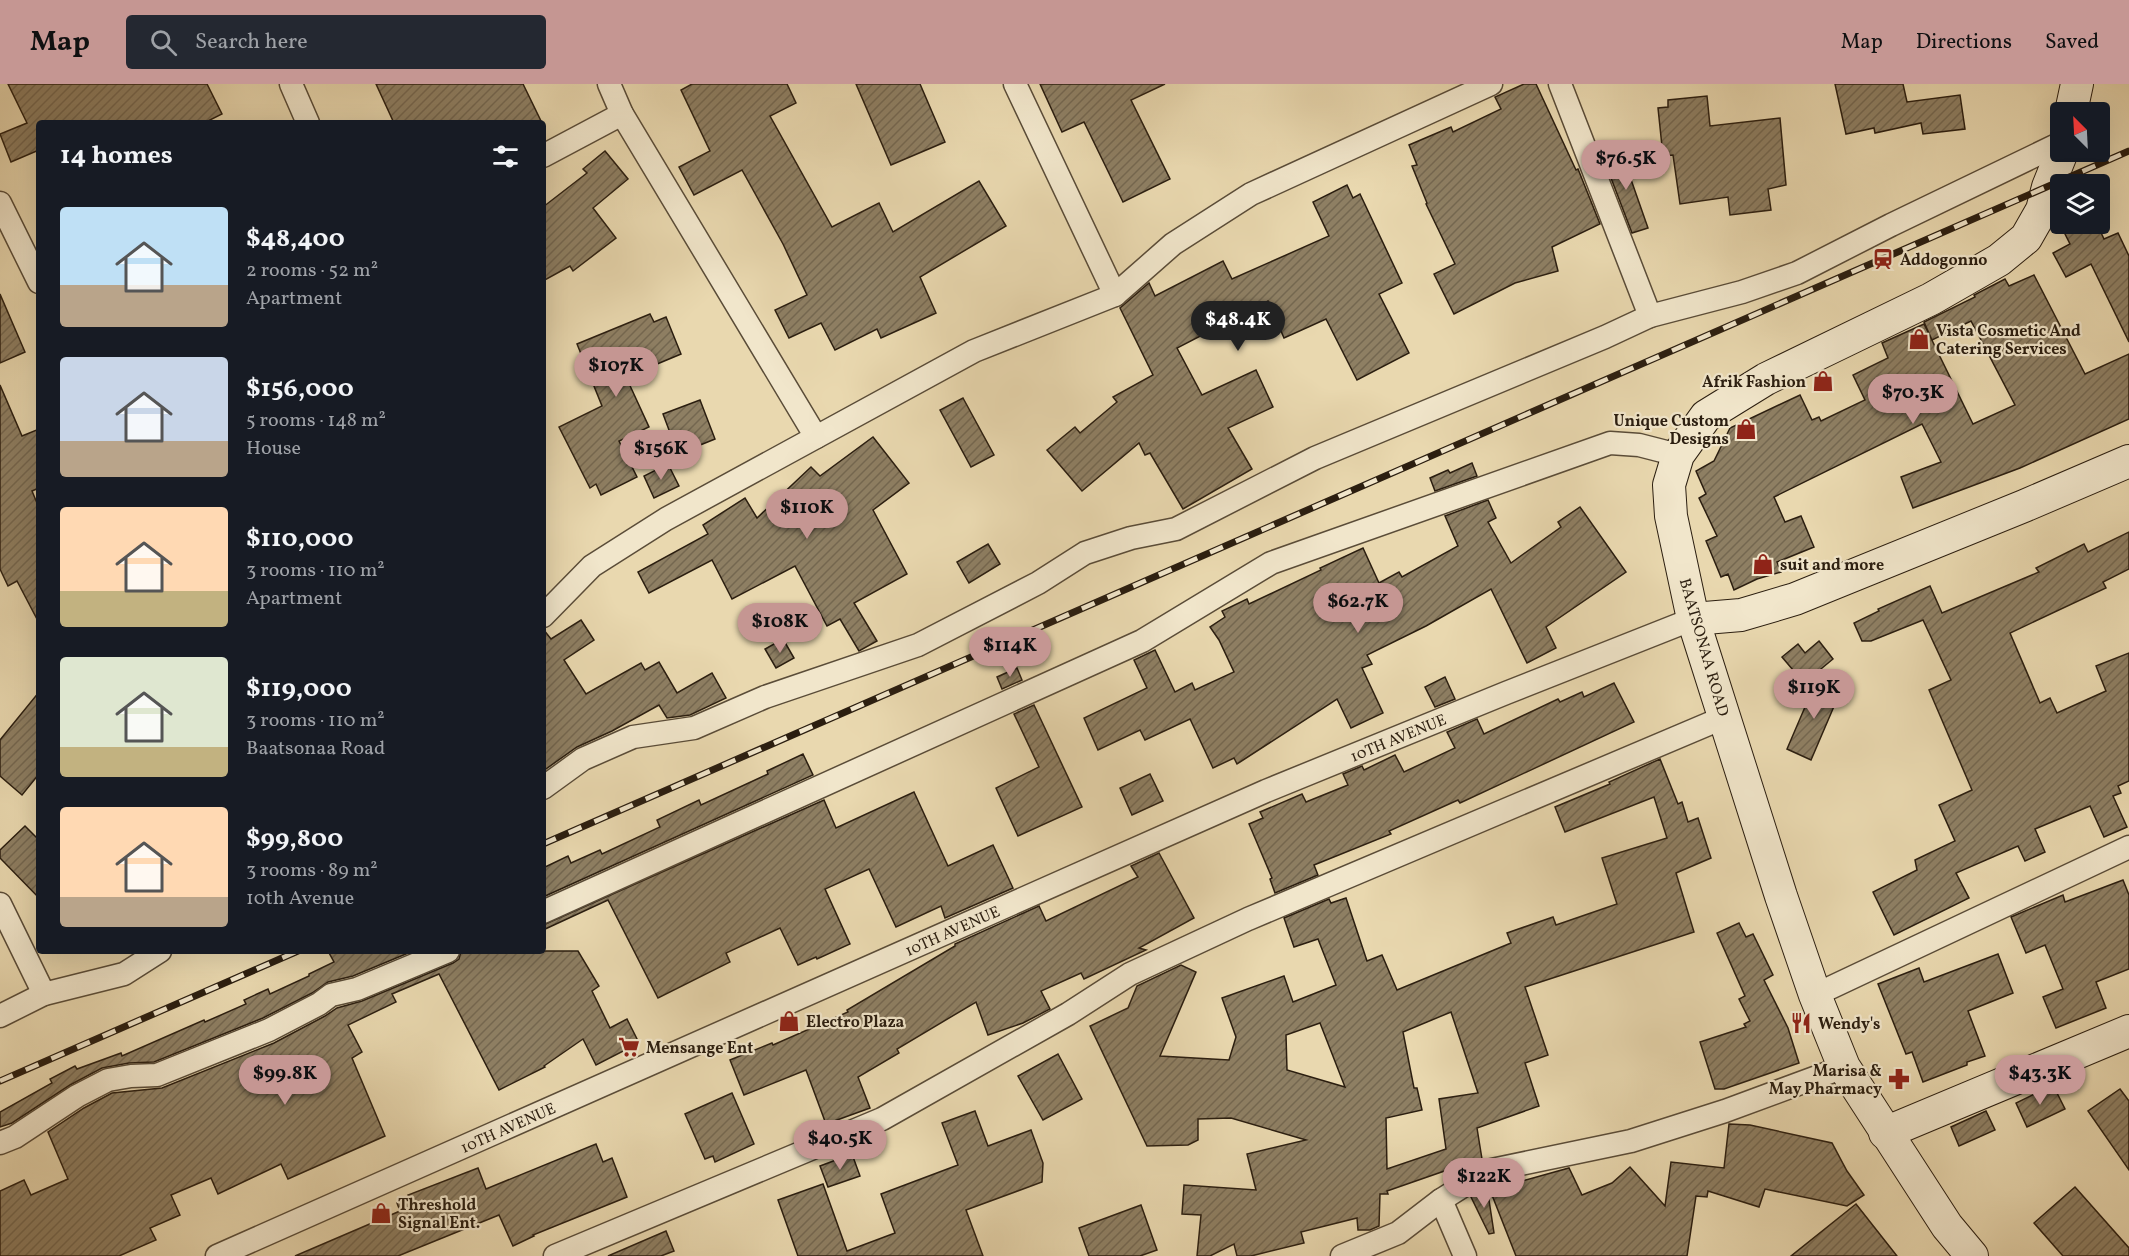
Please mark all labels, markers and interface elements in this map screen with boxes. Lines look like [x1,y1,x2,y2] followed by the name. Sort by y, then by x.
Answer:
[126,15,546,69] search box
[30,23,90,62] text: Map
[147,26,180,59] icon: search
[195,27,308,58] text: Search here
[1841,28,1883,57] text: Map
[1916,28,2012,57] text: Directions
[2045,28,2099,57] text: Saved
[2050,102,2110,162] north arrow
[2050,102,2110,234] map controls
[60,138,173,174] text: 14 homes
[489,140,522,173] icon: filters
[1577,140,1675,191] pin: $76.5K
[1595,145,1657,173] text: $76.5K
[2050,174,2110,234] button: layers
[246,221,345,257] text: $48,400
[108,231,180,303] icon: home
[1871,247,1895,271] station icon: Addogonno
[1900,250,1987,272] place label: Addogonno
[246,257,378,285] text: 2 rooms · 52 m²
[246,285,342,313] text: Apartment
[1189,301,1287,352] pin: $48.4K
[1205,306,1271,334] text: $48.4K
[1936,321,2081,361] place label: Vista Cosmetic And Catering Services
[1907,327,1931,351] shop icon: Vista Cosmetic And Catering Services
[574,347,658,398] pin: $107K
[588,352,644,380] text: $107K
[1811,369,1835,393] shop icon: Afrik Fashion
[246,371,354,407] text: $156,000
[1702,372,1806,394] place label: Afrik Fashion
[1864,374,1962,425] pin: $70.3K
[1882,379,1944,407] text: $70.3K
[108,381,180,453] icon: home
[246,407,386,435] text: 5 rooms · 148 m²
[1614,411,1729,451] place label: Unique Custom Designs
[1734,417,1758,441] shop icon: Unique Custom Designs
[619,430,703,481] pin: $156K
[246,435,301,463] text: House
[634,435,688,463] text: $156K
[765,489,849,540] pin: $110K
[780,494,834,522] text: $110K
[246,521,354,557] text: $110,000
[108,531,180,603] icon: home
[1751,552,1775,576] shop icon: suit and more
[1780,555,1884,577] place label: suit and more
[246,557,385,585] text: 3 rooms · 110 m²
[1673,576,1733,719] street label: BAATSONAA ROAD
[1309,583,1407,634] pin: $62.7K
[246,585,342,613] text: Apartment
[1327,588,1389,616] text: $62.7K
[738,603,822,654] pin: $108K
[752,608,808,636] text: $108K
[968,627,1052,678] pin: $114K
[983,632,1037,660] text: $114K
[1772,669,1856,720] pin: $119K
[246,671,352,707] text: $119,000
[1788,674,1840,702] text: $119K
[108,681,180,753] icon: home
[246,707,385,735] text: 3 rooms · 110 m²
[1347,710,1450,768] street label: 10TH AVENUE
[246,735,385,763] text: Baatsonaa Road
[246,821,343,857] text: $99,800
[108,831,180,903] icon: home
[246,857,378,885] text: 3 rooms · 89 m²
[246,885,354,913] text: 10th Avenue
[902,901,1004,963] street label: 10TH AVENUE
[777,1009,801,1033] shop icon: Electro Plaza
[1789,1011,1813,1035] restaurant icon: Wendy's
[806,1012,905,1034] place label: Electro Plaza
[1818,1014,1880,1036] place label: Wendy's
[617,1035,641,1059] supermarket icon: Mensange Ent
[646,1038,753,1060] place label: Mensange Ent
[236,1055,334,1106] pin: $99.8K
[1991,1055,2089,1106] pin: $43.3K
[253,1060,317,1088] text: $99.8K
[2009,1060,2071,1088] text: $43.3K
[1769,1061,1882,1101] place label: Marisa & May Pharmacy
[1887,1067,1911,1091] pharmacy icon: Marisa & May Pharmacy
[458,1098,560,1160] street label: 10TH AVENUE
[791,1120,889,1171] pin: $40.5K
[808,1125,872,1153] text: $40.5K
[1442,1158,1526,1209] pin: $122K
[1457,1163,1511,1191] text: $122K
[398,1195,480,1235] place label: Threshold Signal Ent.
[369,1201,393,1225] shop icon: Threshold Signal Ent.

